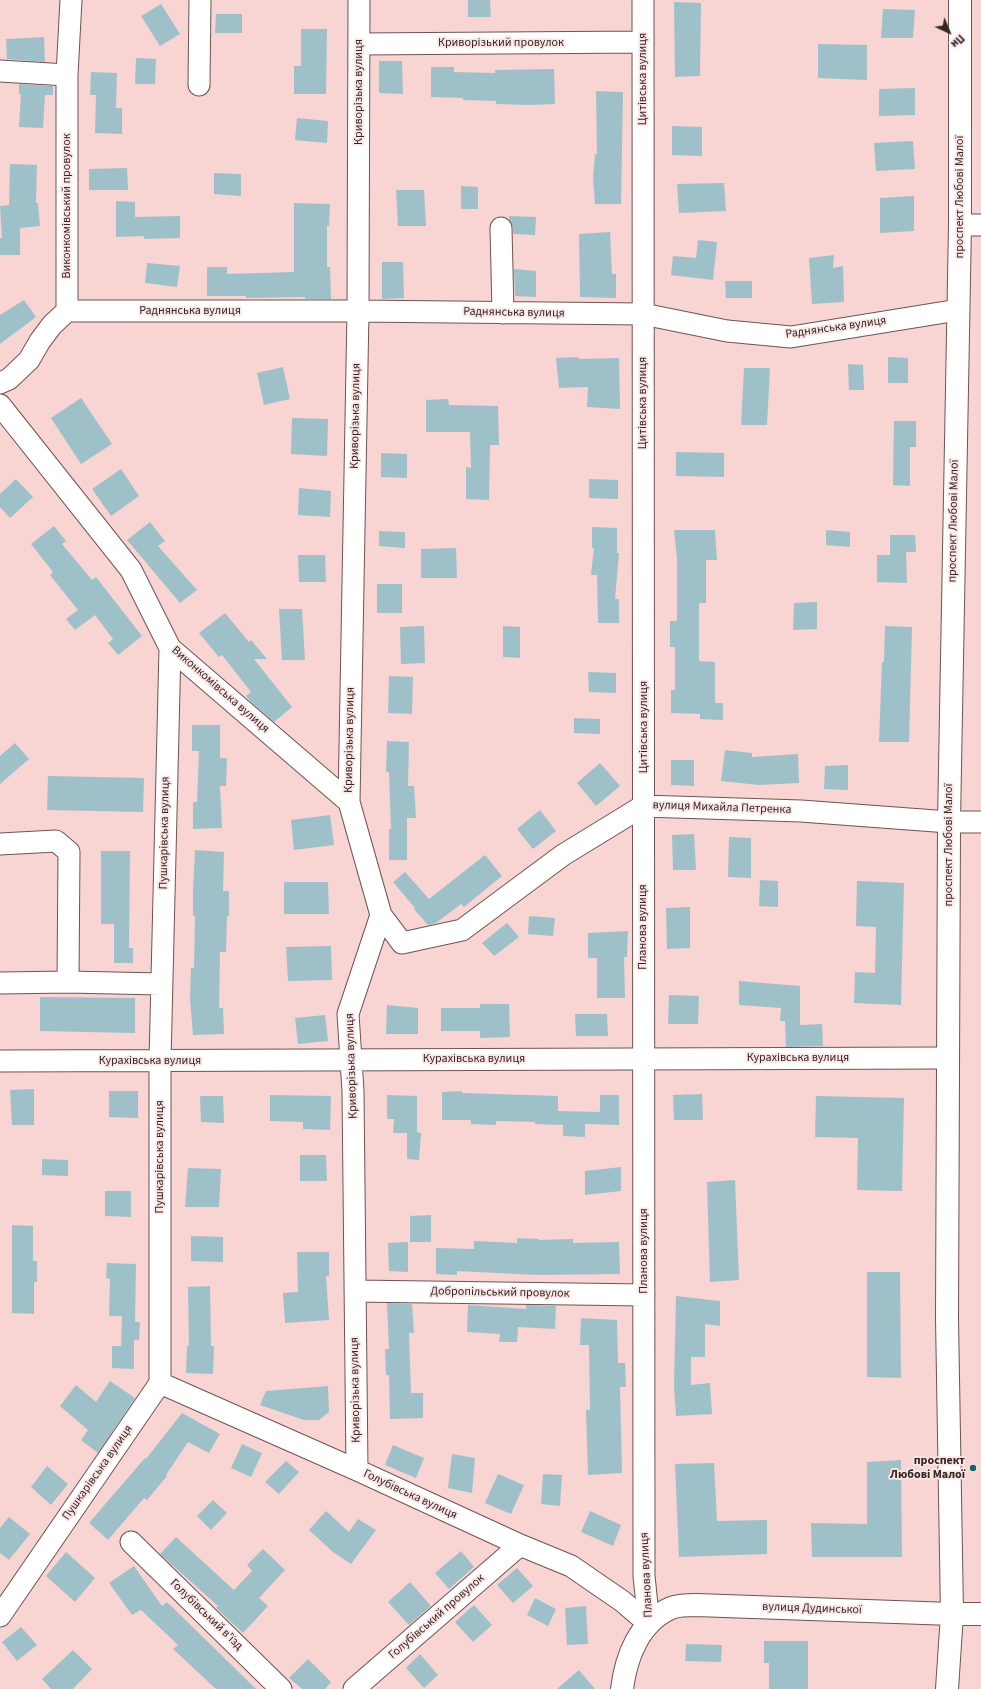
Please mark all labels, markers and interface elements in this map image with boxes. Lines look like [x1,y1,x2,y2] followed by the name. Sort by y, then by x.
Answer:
[929,12,969,52] north arrow
[948,31,968,51] text: Пн
[636,33,650,125] street label: Цитівська вулиця
[438,36,564,50] street label: Криворізький провулок
[352,39,366,145] street label: Криворізька вулиця
[60,133,74,279] street label: Виконкомівський провулок
[953,135,967,259] street label: проспект Любові Малої
[139,304,241,318] street label: Раднянська вулиця
[463,305,565,321] street label: Раднянська вулиця
[785,314,887,342] street label: Раднянська вулиця
[636,357,650,449] street label: Цитівська вулиця
[348,363,364,469] street label: Криворізька вулиця
[946,459,962,583] street label: проспект Любові Малої
[168,644,272,736] street label: Виконкомівська вулиця
[637,681,651,773] street label: Цитівська вулиця
[342,687,358,793] street label: Криворізька вулиця
[157,776,173,890] street label: Пушкарівська вулиця
[942,783,956,907] street label: проспект Любові Малої
[652,798,792,818] street label: вулиця Михайла Петренка
[636,884,650,970] street label: Планова вулиця
[343,1013,361,1119] street label: Криворізька вулиця
[747,1051,849,1065] street label: Курахівська вулиця
[423,1052,525,1066] street label: Курахівська вулиця
[99,1054,201,1068] street label: Курахівська вулиця
[153,1100,167,1214] street label: Пушкарівська вулиця
[637,1208,651,1294] street label: Планова вулиця
[430,1285,570,1301] street label: Добропільський провулок
[348,1337,364,1443] street label: Криворізька вулиця
[60,1423,136,1523] street label: Пушкарівська вулиця
[890,1454,965,1482] place label: проспект Любові Малої
[968,1463,978,1473] marker: проспект Любові Малої
[361,1467,459,1523] street label: Голубівська вулиця
[638,1532,656,1618] street label: Планова вулиця
[386,1571,488,1663] street label: Голубівський провулок
[166,1576,246,1654] street label: Голубівський в’їзд
[762,1600,862,1618] street label: вулиця Дудинської

